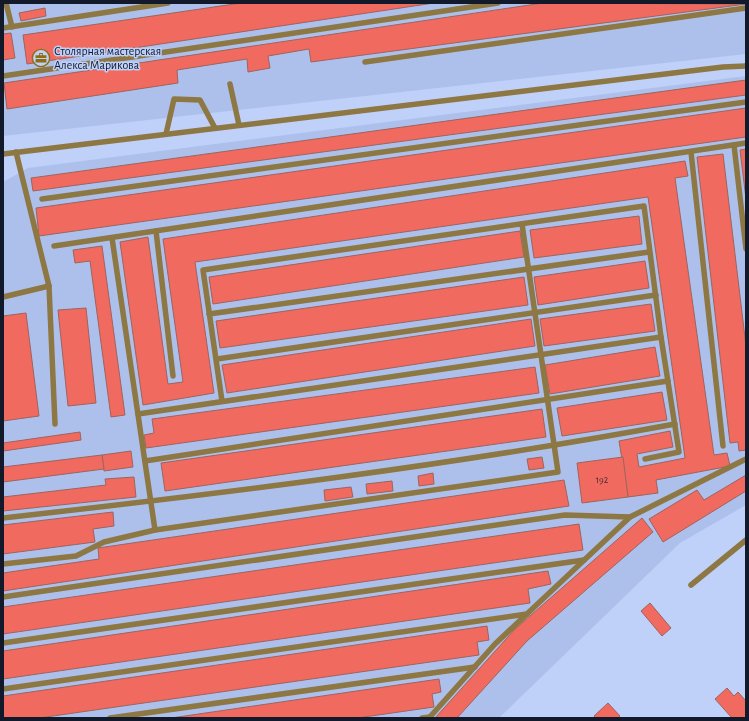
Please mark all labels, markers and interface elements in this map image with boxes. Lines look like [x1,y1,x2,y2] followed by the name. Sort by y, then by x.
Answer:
[54,45,161,71] place label: Столярная мастерская Алекса Марикова
[31,48,51,68] office icon: Столярная мастерская Алекса Марикова
[596,475,609,485] house number: 192

